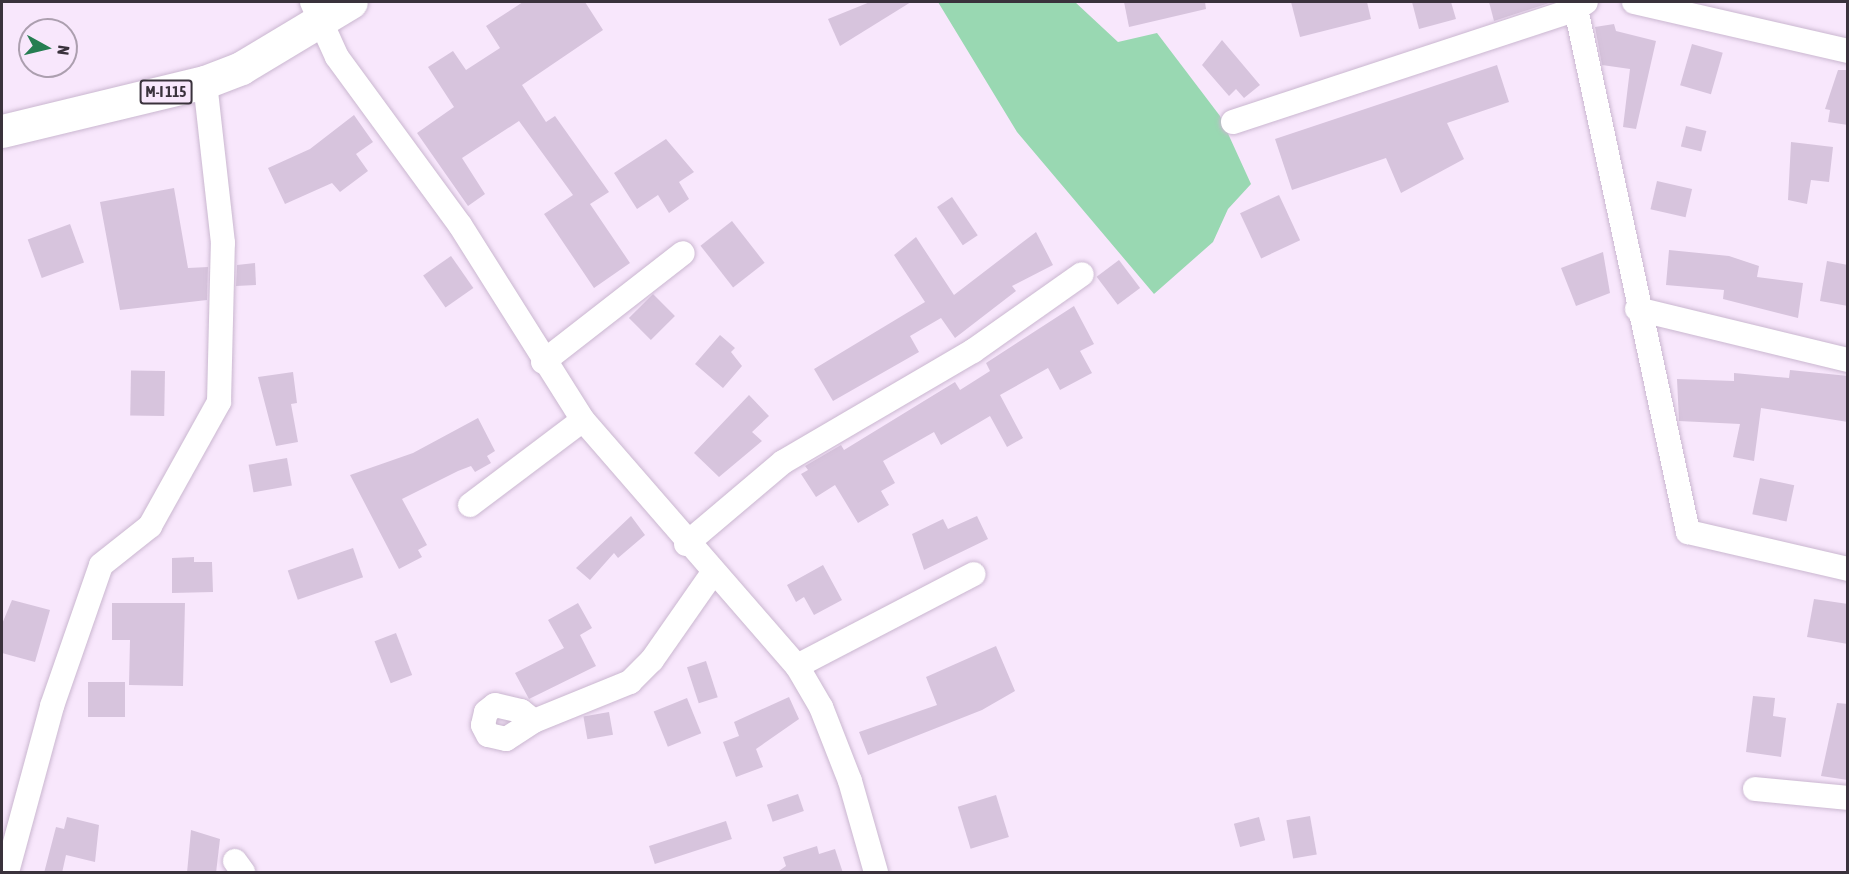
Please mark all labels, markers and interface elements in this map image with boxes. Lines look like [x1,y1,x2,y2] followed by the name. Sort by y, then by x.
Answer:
[18,18,78,78] north arrow
[54,44,73,56] text: N
[139,80,193,104] road number: M-I 115

